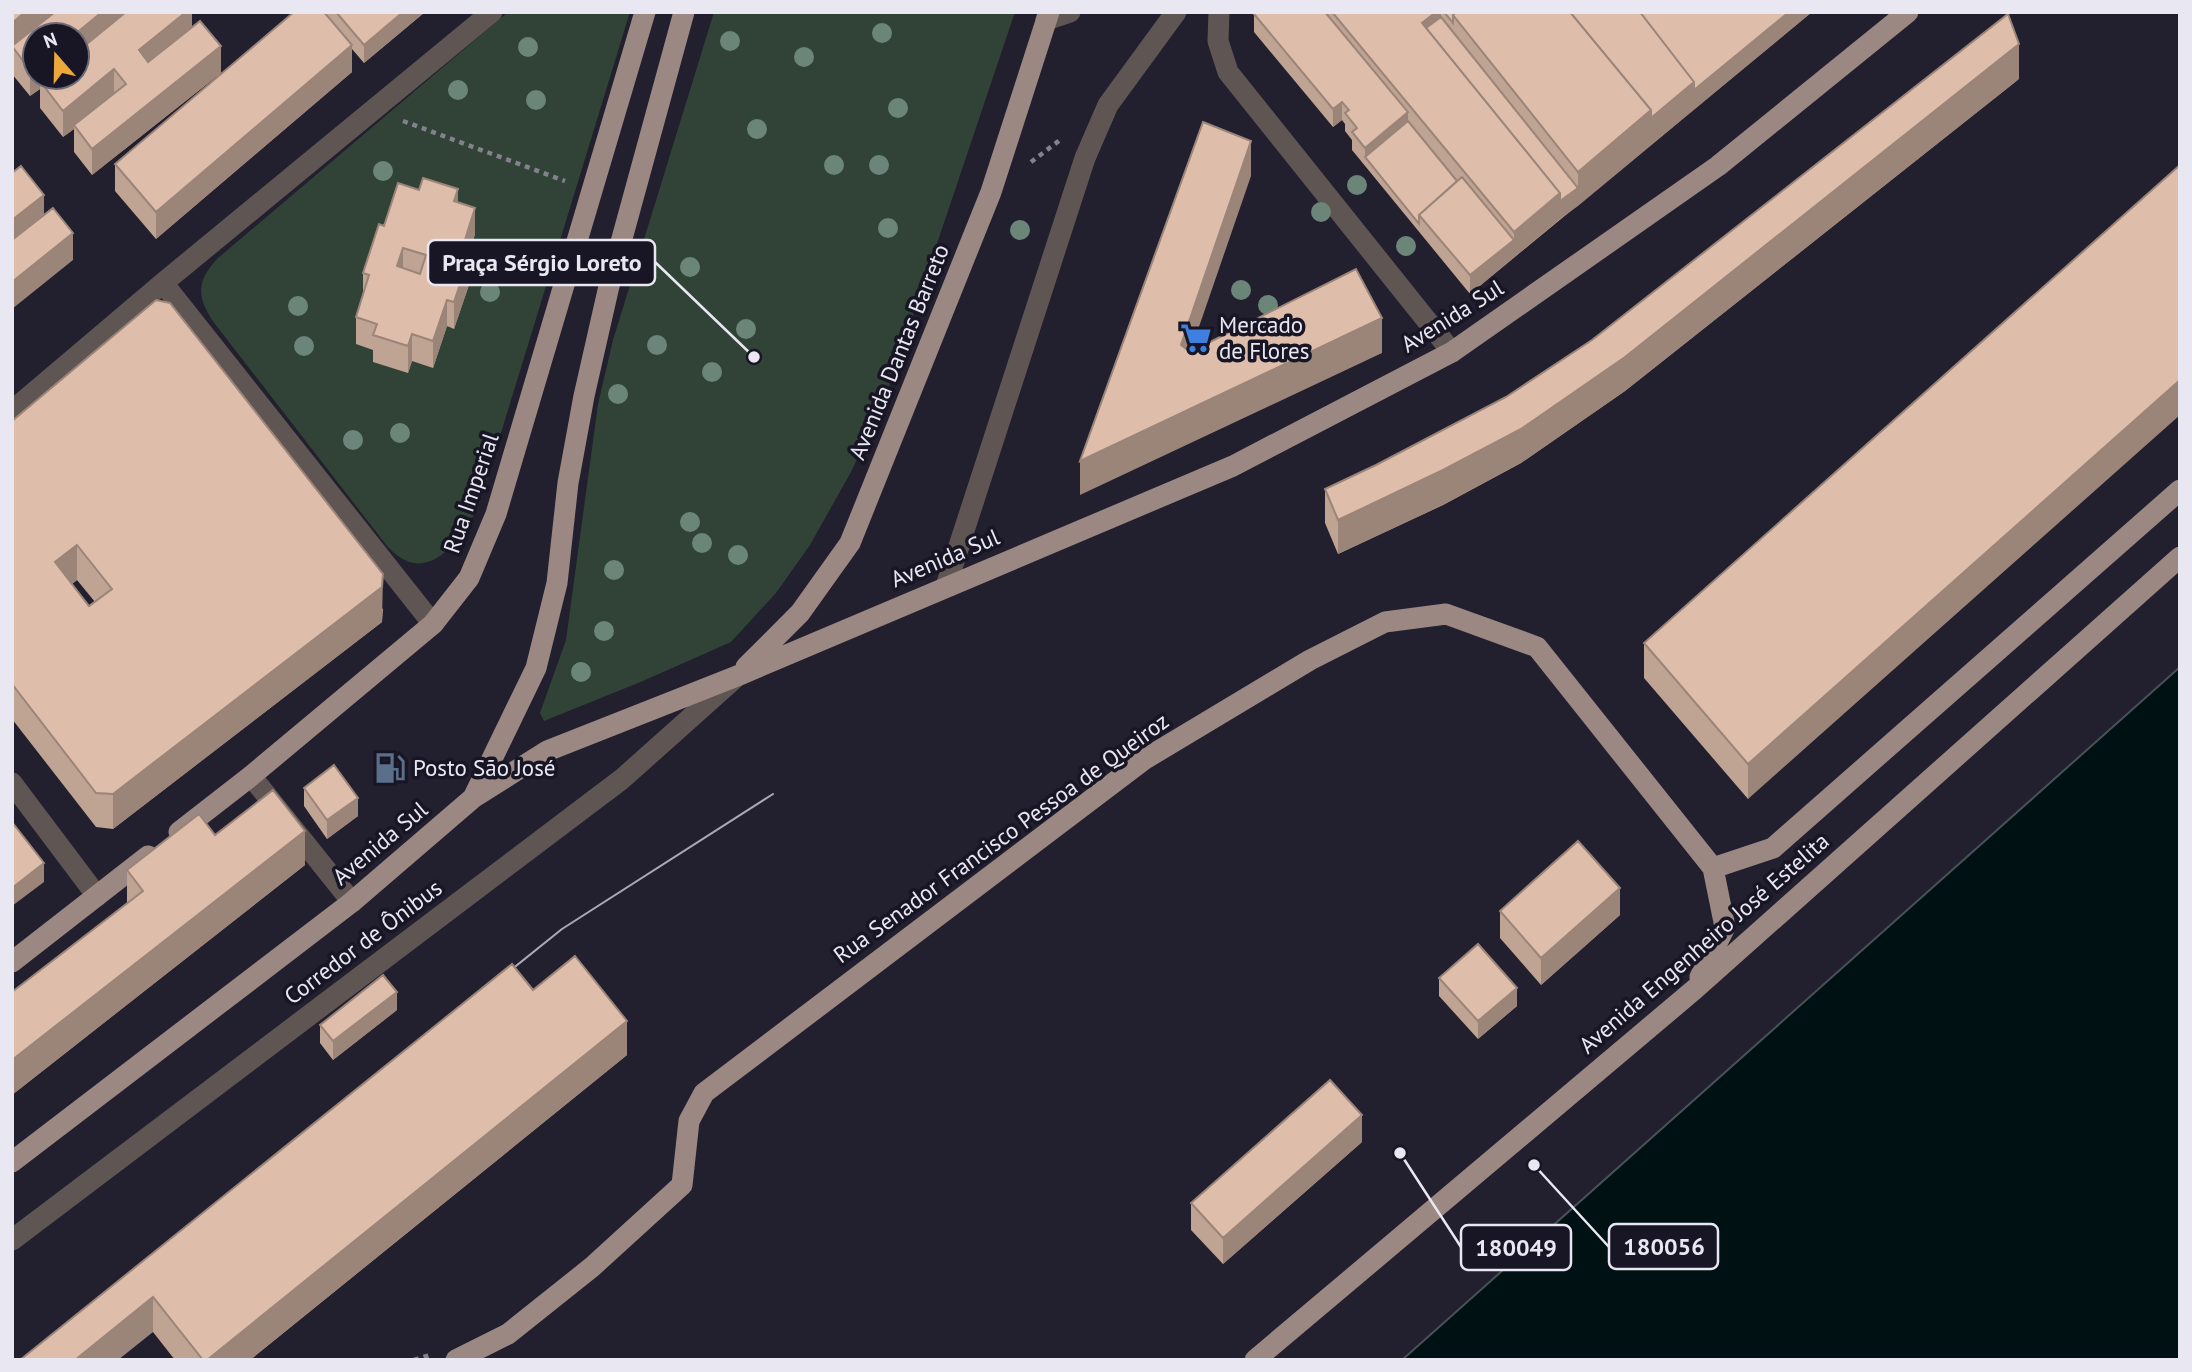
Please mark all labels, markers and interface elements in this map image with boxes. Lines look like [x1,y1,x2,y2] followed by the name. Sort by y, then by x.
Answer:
[21,21,91,91] north arrow
[40,27,60,53] text: N
[428,240,655,285] callout: Praça Sérgio Loreto
[842,240,955,464] street label: Avenida Dantas Barreto
[442,247,642,278] text: Praça Sérgio Loreto
[1395,273,1508,358] street label: Avenida Sul
[1219,310,1309,365] place label: Mercado de Flores
[1179,321,1213,355] supermarket icon: Mercado de Flores
[436,429,505,557] street label: Rua Imperial
[886,522,1004,593] street label: Avenida Sul
[827,706,1174,969] street label: Rua Senador Francisco Pessoa de Queiroz
[373,751,407,785] fuel station icon: Posto São José
[413,753,556,782] place label: Posto São José
[326,794,433,891] street label: Avenida Sul
[1573,826,1835,1059] street label: Avenida Engenheiro José Estelita
[278,873,447,1010] street label: Corredor de Ônibus
[1609,1224,1718,1269] callout: 180056
[1461,1225,1571,1270] callout: 180049
[1623,1231,1705,1262] text: 180056
[1475,1232,1557,1263] text: 180049

